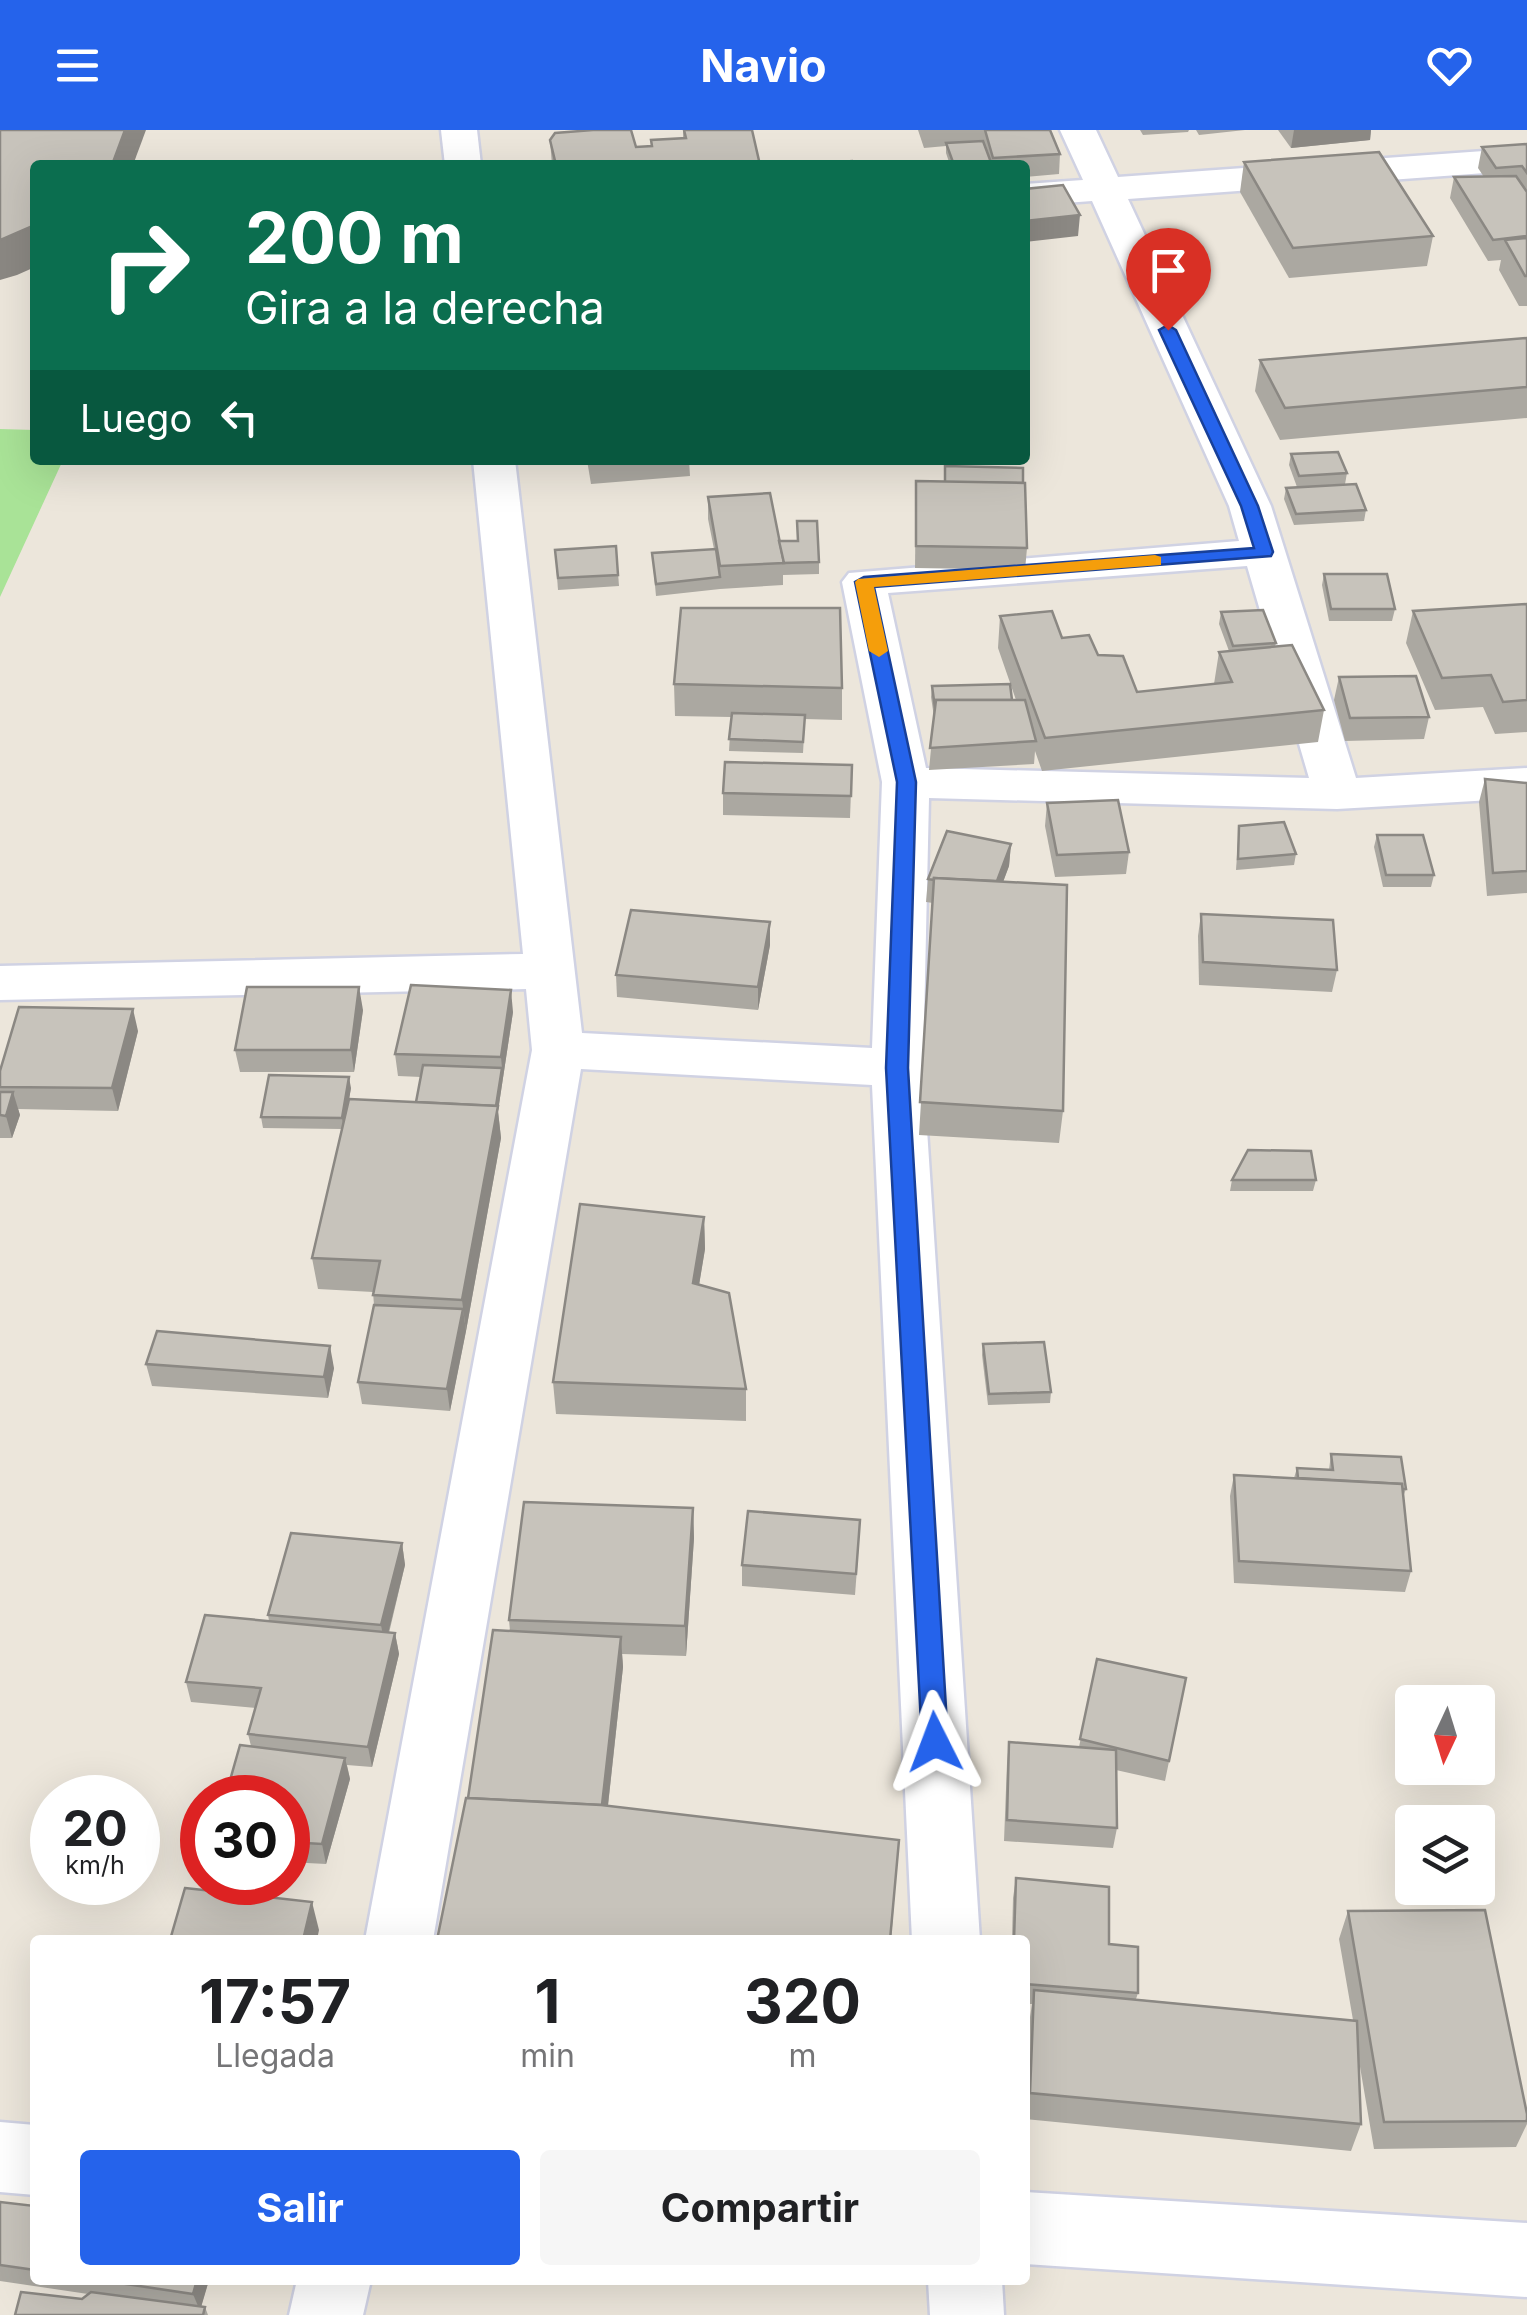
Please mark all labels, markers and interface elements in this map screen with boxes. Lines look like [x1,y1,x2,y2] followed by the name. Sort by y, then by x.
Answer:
[50,38,105,93] icon: menu
[700,38,827,93] text: Navio
[1422,38,1477,93] icon: heart
[245,195,464,280] text: 200 m
[80,200,210,330] icon: right
[1126,228,1211,331] pin
[1141,243,1196,298] icon: arrive
[245,280,605,335] text: Gira a la derecha
[212,390,267,445] icon: left
[80,395,192,441] text: Luego
[1395,1685,1495,1785] north arrow
[1395,1685,1495,1905] map controls
[883,1690,987,1794] position arrow
[180,1775,310,1905] speed limit sign: 30
[62,1798,128,1858] text: 20
[1395,1805,1495,1905] button: layers
[65,1850,125,1880] text: km/h
[199,1965,351,2037] text: 17:57
[535,1965,560,2037] text: 1
[744,1965,861,2037] text: 320
[215,2036,335,2075] text: Llegada
[520,2036,575,2075] text: min
[788,2036,816,2075] text: m
[80,2150,520,2265] button: Salir
[540,2150,980,2265] button: Compartir

